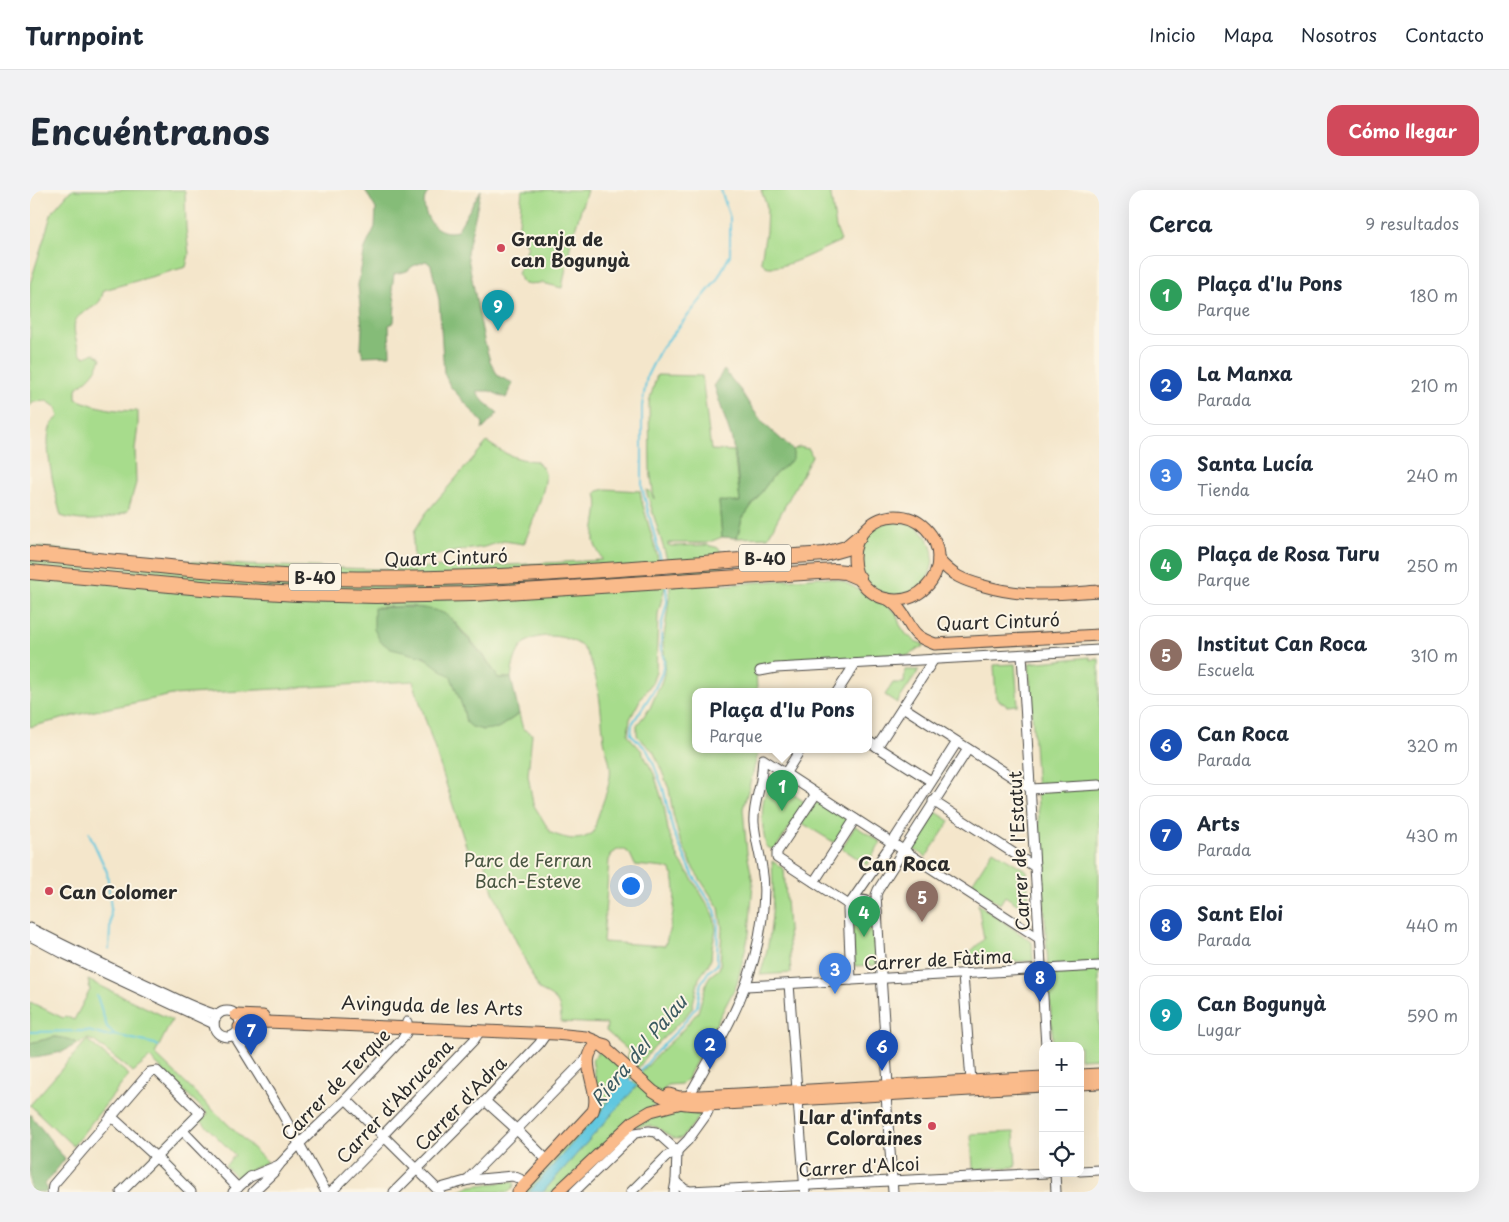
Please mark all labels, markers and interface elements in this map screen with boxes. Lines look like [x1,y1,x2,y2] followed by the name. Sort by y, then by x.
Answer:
[25,17,144,53] text: Turnpoint
[1149,21,1196,48] text: Inicio
[1224,21,1273,48] text: Mapa
[1301,21,1377,48] text: Nosotros
[1405,21,1484,48] text: Contacto
[30,104,270,157] text: Encuéntranos
[1327,105,1479,156] button: Cómo llegar
[1149,207,1213,239] text: Cerca
[1365,211,1459,235] text: 9 resultados
[511,225,630,273] place label: Granja de can Bogunyà
[495,242,507,254] marker: Granja de can Bogunyà
[1197,269,1342,297] text: Plaça d'Iu Pons
[1162,283,1170,307] text: 1
[1410,283,1458,307] text: 180 m
[482,290,514,331] pin: 9
[1197,297,1250,321] text: Parque
[1197,359,1293,387] text: La Manxa
[1160,373,1172,397] text: 2
[1410,373,1458,397] text: 210 m
[1197,387,1251,411] text: Parada
[1197,449,1313,477] text: Santa Lucía
[1161,463,1171,487] text: 3
[1406,463,1458,487] text: 240 m
[1197,477,1250,501] text: Tienda
[1197,539,1380,567] text: Plaça de Rosa Turu
[384,541,508,573] street label: Quart Cinturó
[739,544,791,572] road number: B-40
[1161,553,1171,577] text: 4
[1407,553,1458,577] text: 250 m
[289,564,341,591] road number: B-40
[1197,567,1250,591] text: Parque
[936,605,1060,637] street label: Quart Cinturó
[1197,629,1367,657] text: Institut Can Roca
[1161,643,1171,667] text: 5
[1410,643,1458,667] text: 310 m
[1197,657,1254,681] text: Escuela
[692,688,872,753] popup
[709,695,855,723] text: Plaça d'Iu Pons
[1197,719,1289,747] text: Can Roca
[709,723,763,747] text: Parque
[1160,733,1172,757] text: 6
[1407,733,1458,757] text: 320 m
[1197,747,1251,771] text: Parada
[766,770,798,811] pin: 1
[1000,770,1036,932] street label: Carrer de l'Estatut
[1197,809,1240,837] text: Arts
[1161,823,1171,847] text: 7
[1406,823,1458,847] text: 430 m
[1197,837,1251,861] text: Parada
[464,846,592,894] park label: Parc de Ferran Bach-Esteve
[858,849,950,877] district label: Can Roca
[618,873,644,899] your location
[59,878,178,905] place label: Can Colomer
[906,881,938,922] pin: 5
[43,885,55,897] marker: Can Colomer
[848,896,880,937] pin: 4
[1197,899,1283,927] text: Sant Eloi
[1161,913,1171,937] text: 8
[1406,913,1458,937] text: 440 m
[1197,927,1251,951] text: Parada
[863,942,1013,976] street label: Carrer de Fàtima
[819,953,851,994] pin: 3
[1024,961,1056,1002] pin: 8
[341,988,523,1022] street label: Avinguda de les Arts
[583,988,694,1112] water label: Riera del Palau
[1197,989,1326,1017] text: Can Bogunyà
[1161,1003,1171,1027] text: 9
[1406,1003,1458,1027] text: 590 m
[235,1014,267,1055] pin: 7
[1197,1017,1241,1041] text: Lugar
[274,1022,396,1146] street label: Carrer de Terque
[694,1028,726,1069] pin: 2
[866,1030,898,1071] pin: 6
[329,1032,459,1169] street label: Carrer d'Abrucena
[1039,1042,1084,1177] map controls
[1039,1042,1084,1087] button: +
[408,1049,513,1156] street label: Carrer d'Adra
[1039,1087,1084,1132] button: −
[799,1103,922,1151] place label: Llar d'infants Coloraines
[926,1120,938,1132] marker: Llar d'infants Coloraines
[1039,1132,1084,1177] button: locate
[798,1149,920,1183] street label: Carrer d'Alcoi

